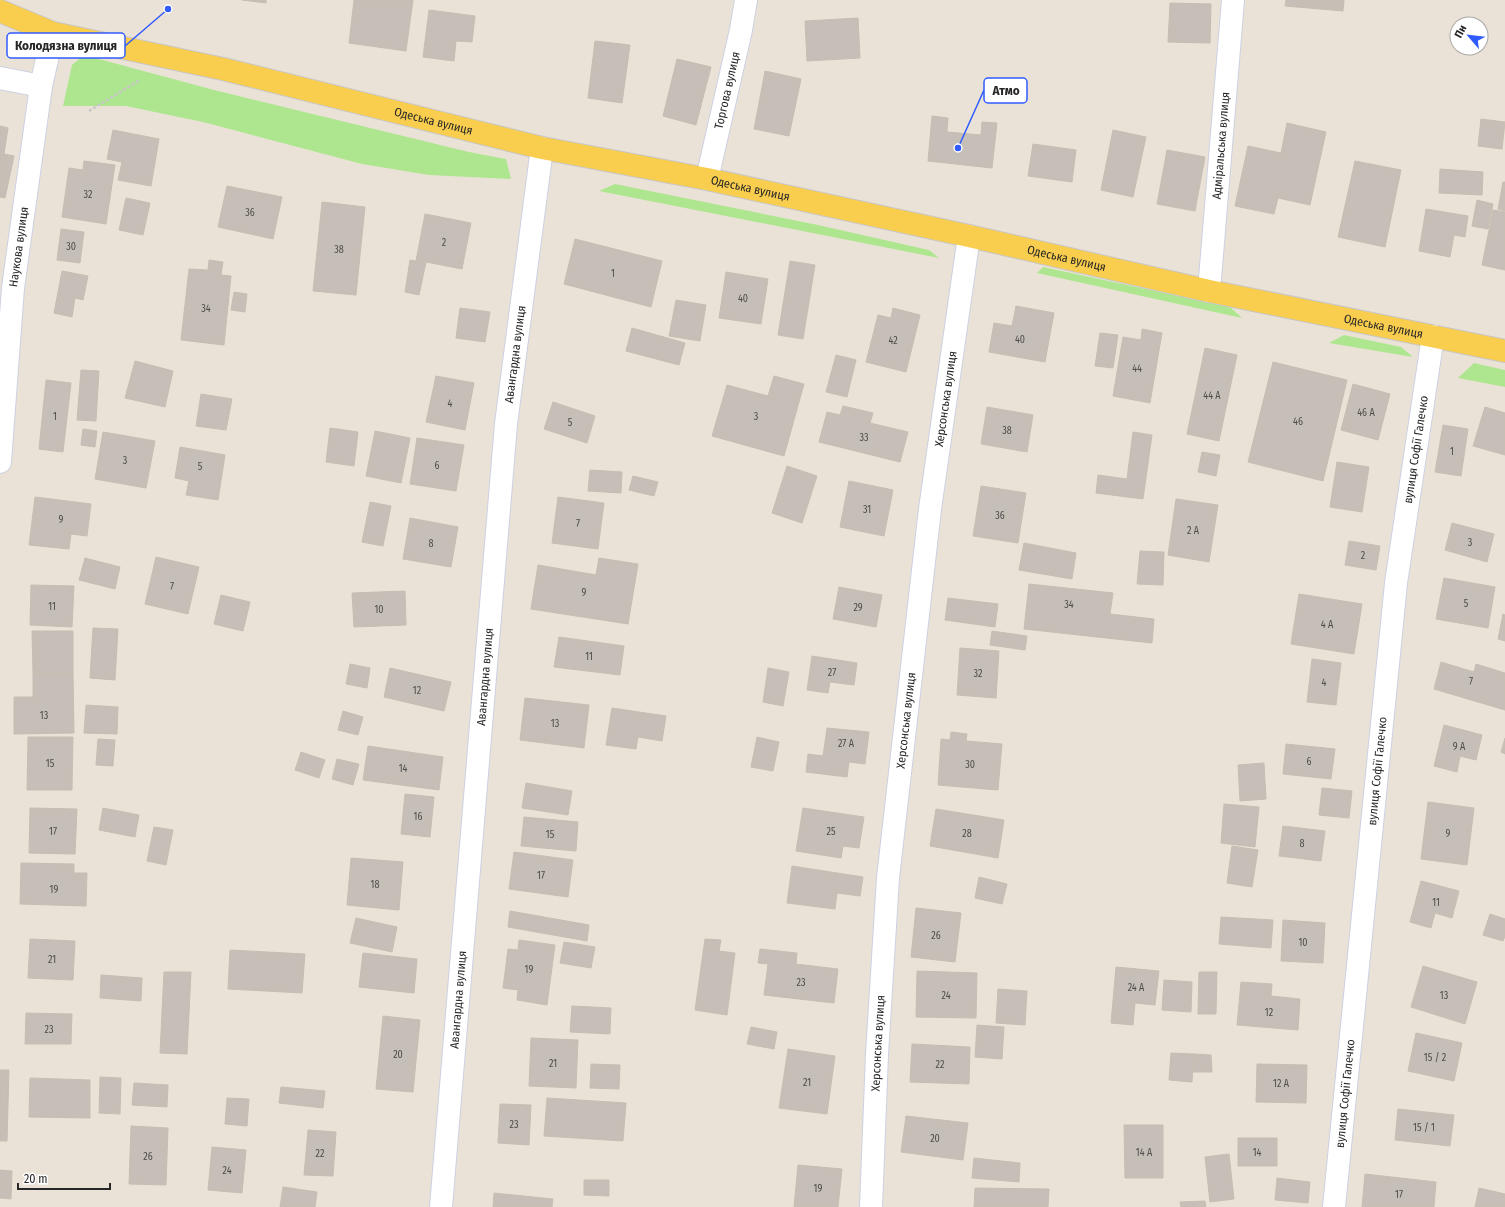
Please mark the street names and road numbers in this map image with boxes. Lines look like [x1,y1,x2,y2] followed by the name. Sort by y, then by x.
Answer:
[712,50,743,130] street label: Торгова вулиця
[1210,91,1232,200] street label: Адміральська вулиця
[393,105,474,138] street label: Одеська вулиця
[710,173,791,204] street label: Одеська вулиця
[6,206,31,288] street label: Наукова вулиця
[1026,243,1107,274] street label: Одеська вулиця
[502,305,528,404] street label: Авангардна вулиця
[1343,312,1424,341] street label: Одеська вулиця
[932,350,959,448] street label: Херсонська вулиця
[1401,395,1431,505] street label: вулиця Софії Галечко
[474,627,496,726] street label: Авангардна вулиця
[894,672,918,769] street label: Херсонська вулиця
[1365,716,1390,826] street label: вулиця Софії Галечко
[447,950,469,1049] street label: Авангардна вулиця
[869,994,888,1092] street label: Херсонська вулиця
[1333,1039,1358,1149] street label: вулиця Софії Галечко

